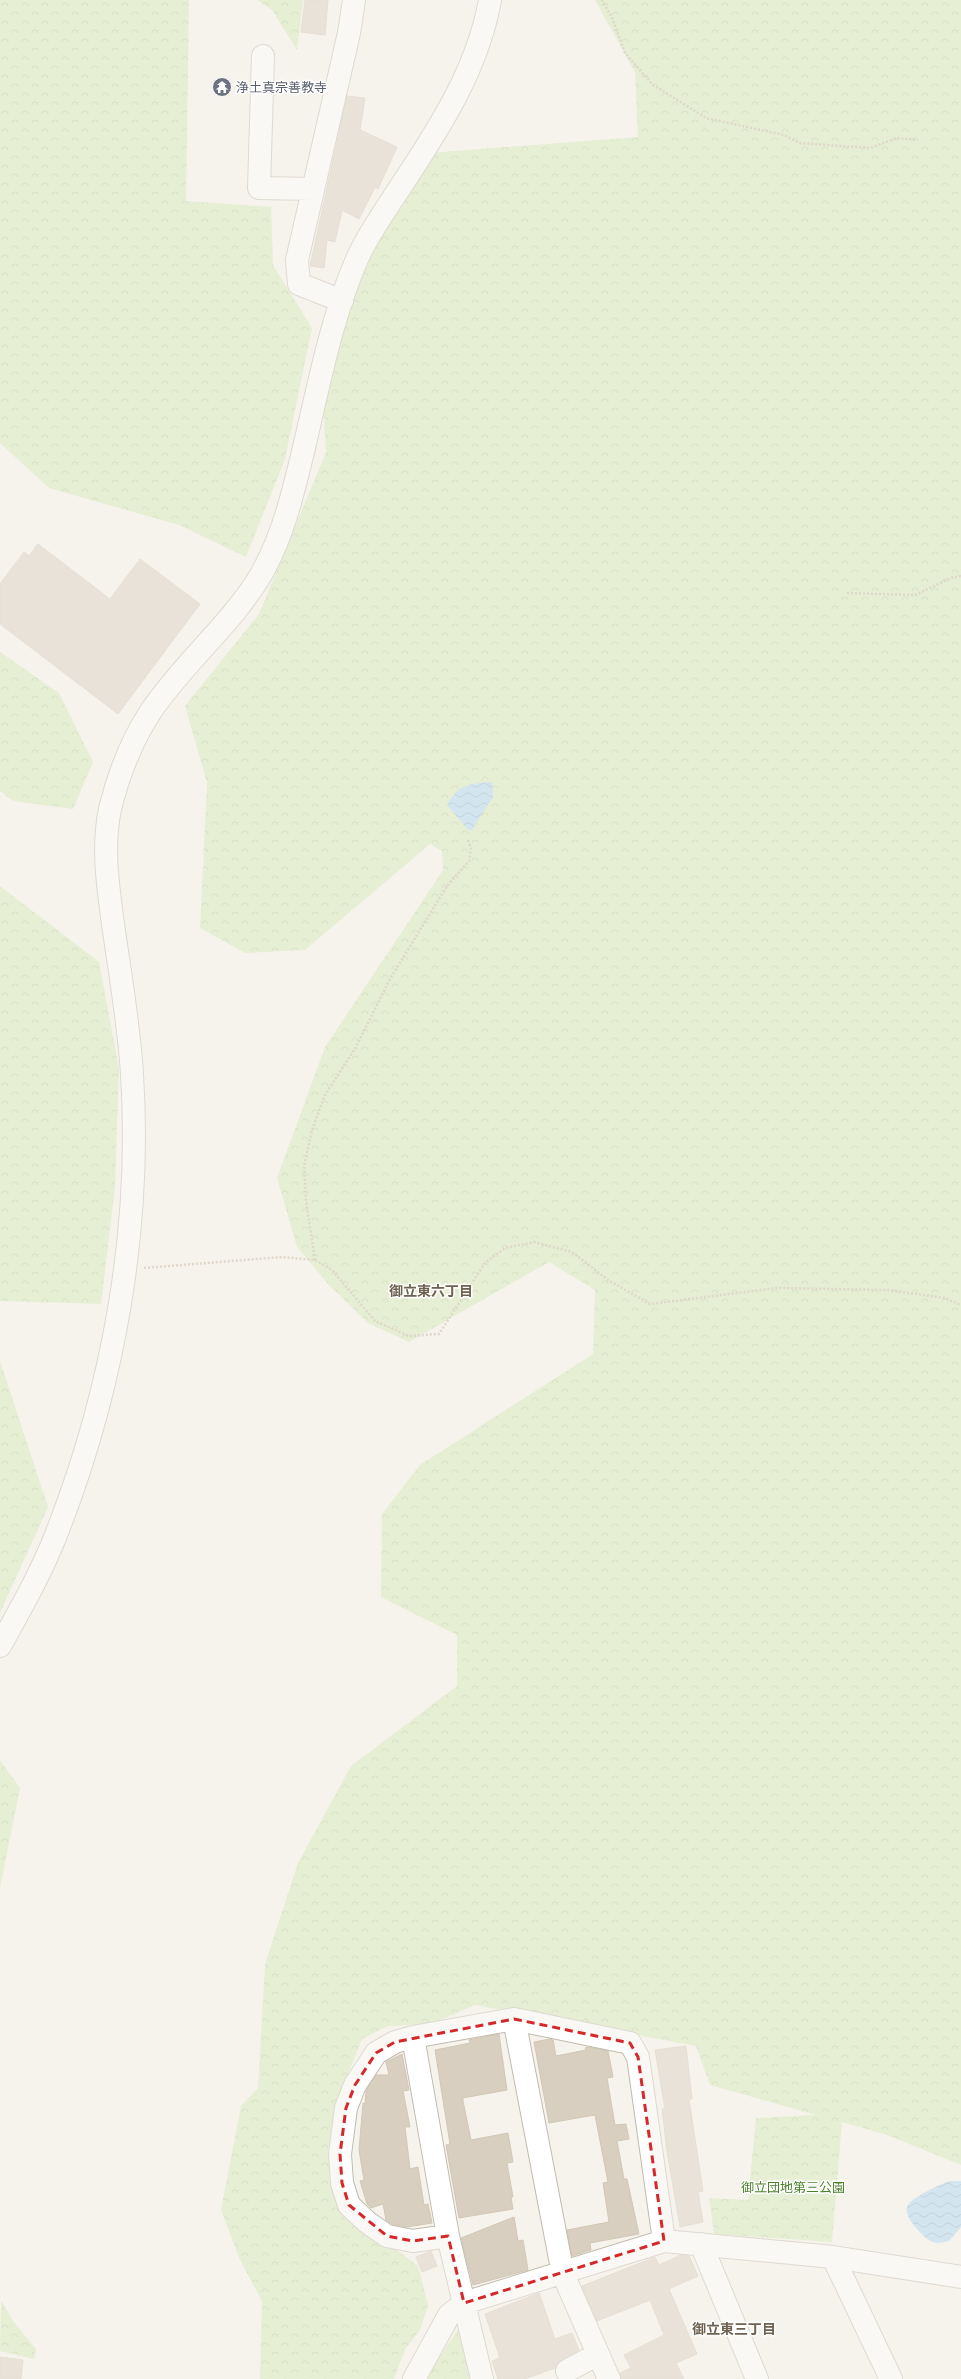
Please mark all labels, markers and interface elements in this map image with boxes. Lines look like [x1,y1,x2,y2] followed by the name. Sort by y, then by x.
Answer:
[211,76,233,98] temple icon: 浄土真宗善教寺
[236,79,327,96] place label: 浄土真宗善教寺
[389,1282,473,1300] district label: 御立東六丁目
[741,2179,845,2196] park label: 御立団地第三公園
[692,2320,776,2338] district label: 御立東三丁目

